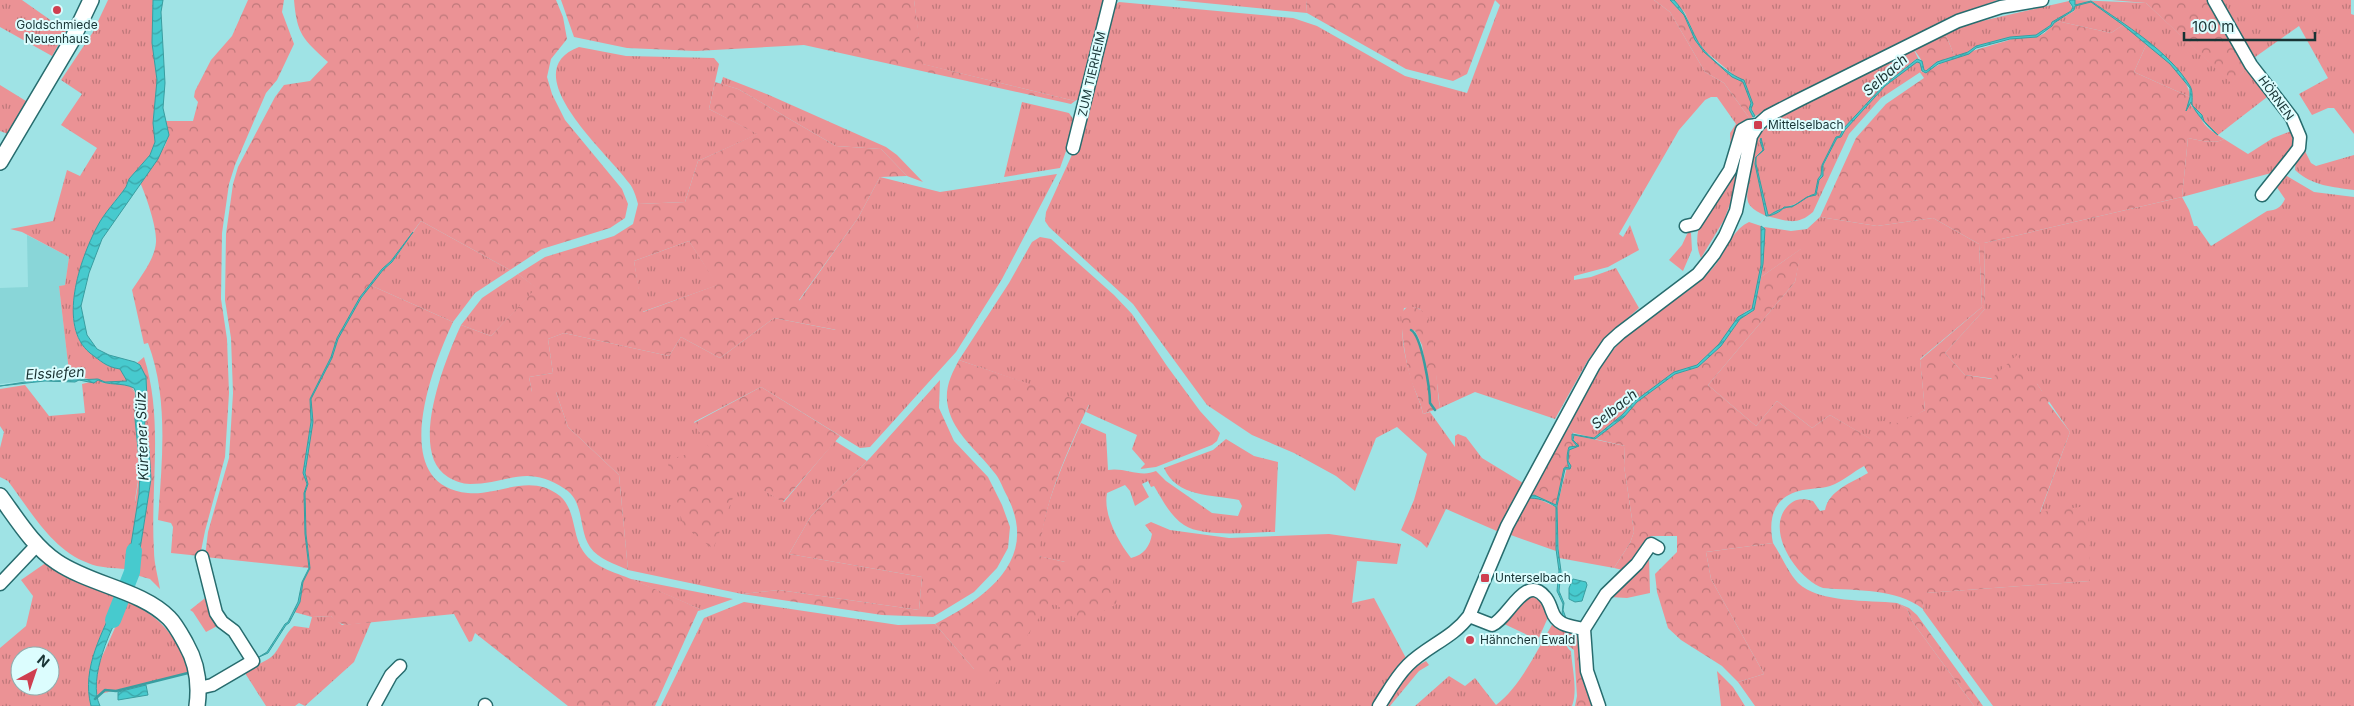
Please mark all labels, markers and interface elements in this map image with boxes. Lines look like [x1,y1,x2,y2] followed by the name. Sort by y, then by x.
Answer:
[51,4,63,16] marker: Goldschmiede Neuenhaus
[2184,10,2315,42] scale bar
[16,17,98,46] place label: Goldschmiede Neuenhaus
[2192,17,2234,36] text: 100 m
[1074,30,1109,118] street label: ZUM TIERHEIM
[1859,50,1910,99] water label: Selbach
[2255,73,2297,123] street label: HÖRNEN
[1768,117,1843,132] place label: Mittelselbach
[1752,119,1764,131] marker: Mittelselbach
[25,362,85,383] water label: Elssiefen
[1587,385,1640,432] water label: Selbach
[131,391,152,481] water label: Kürtener Sülz
[1495,570,1571,585] place label: Unterselbach
[1479,572,1491,584] marker: Unterselbach
[1480,632,1575,647] place label: Hähnchen Ewald
[1464,634,1476,646] marker: Hähnchen Ewald
[10,646,60,696] north arrow
[34,651,53,671] text: N

